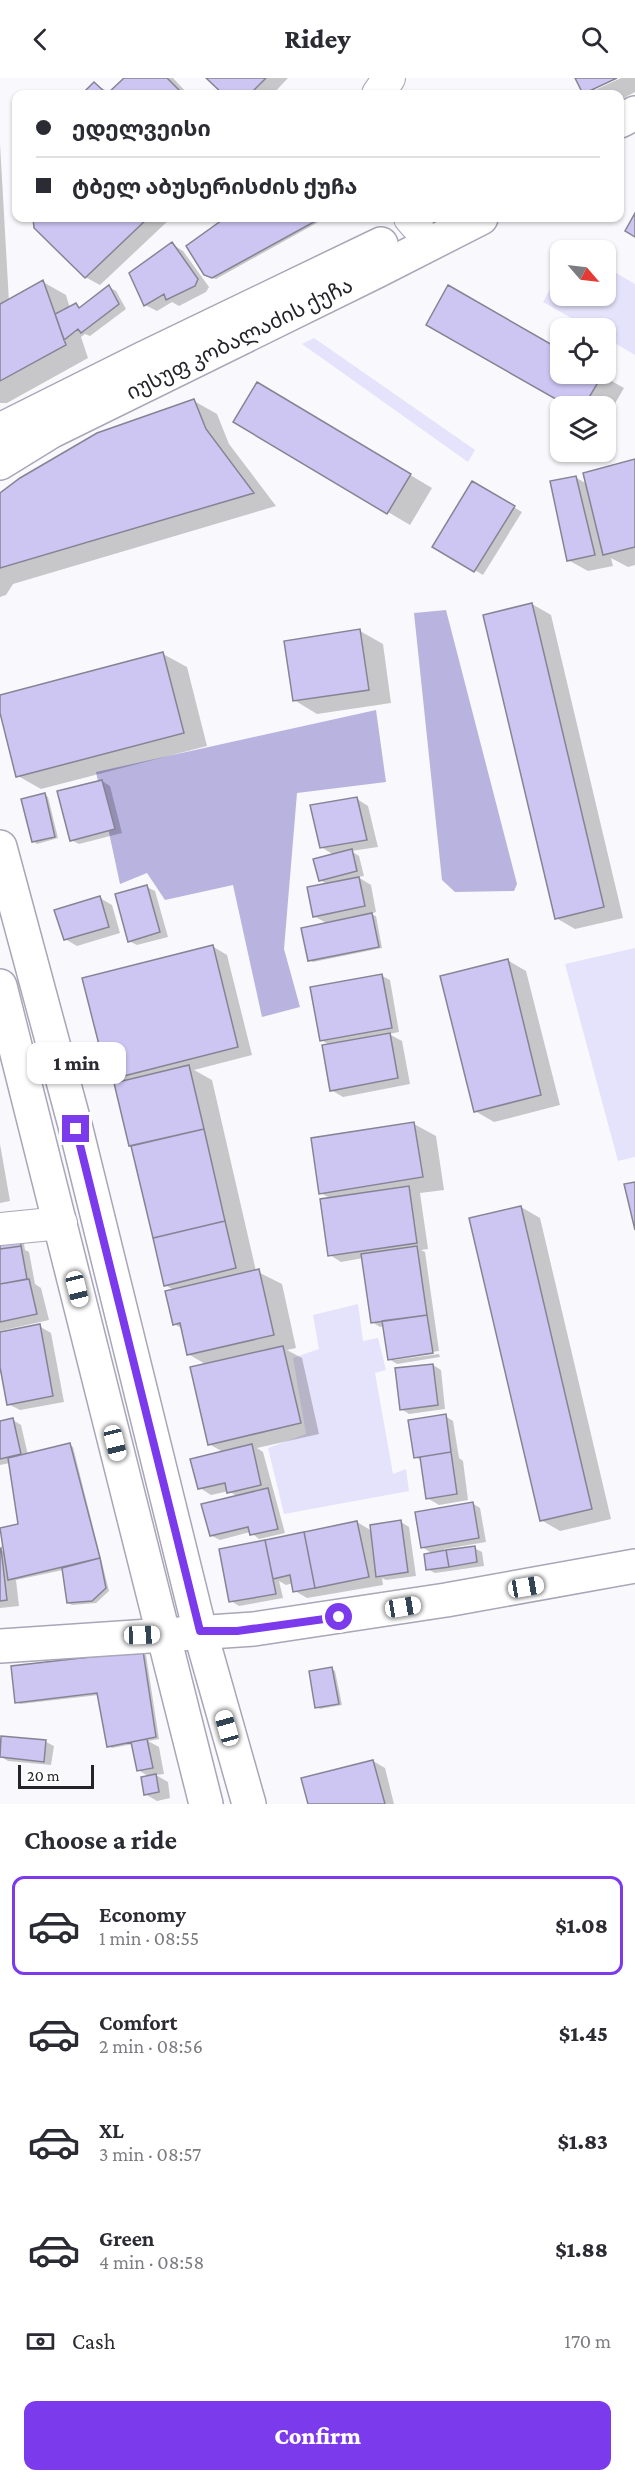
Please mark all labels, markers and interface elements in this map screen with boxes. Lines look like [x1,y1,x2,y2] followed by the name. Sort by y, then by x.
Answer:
[24,23,57,56] icon: back
[578,23,611,56] icon: search
[284,24,351,54] text: Ridey
[72,116,211,141] text: ედელვეისი
[72,174,358,199] text: ტბელ აბუსერისძის ქუჩა
[550,240,616,306] north arrow
[550,240,616,462] map controls
[122,273,357,405] street label: იუსუფ კობალაძის ქუჩა
[550,318,616,384] button: locate
[550,396,616,462] button: layers
[26,1042,125,1084] callout: 1 min
[53,1052,100,1074] text: 1 min
[62,1115,89,1142] route end
[64,1269,90,1309] car
[102,1423,128,1463] car
[507,1575,545,1599] car
[384,1595,422,1619] car
[325,1603,352,1630] route start
[124,1625,160,1645] car
[213,1708,241,1748] car
[18,1762,94,1790] scale bar
[27,1767,60,1784] text: 20 m
[24,1825,177,1855] text: Choose a ride
[27,1899,81,1953] icon: car
[99,1902,186,1927] text: Economy
[555,1913,608,1938] text: $1.08
[99,1927,199,1949] text: 1 min · 08:55
[27,2007,81,2061] icon: car
[99,2010,177,2035] text: Comfort
[559,2021,608,2046] text: $1.45
[99,2035,203,2057] text: 2 min · 08:56
[27,2115,81,2169] icon: car
[99,2118,124,2143] text: XL
[557,2129,608,2154] text: $1.83
[99,2143,201,2165] text: 3 min · 08:57
[27,2223,81,2277] icon: car
[99,2226,155,2251] text: Green
[555,2237,608,2262] text: $1.88
[99,2251,204,2273] text: 4 min · 08:58
[24,2325,57,2358] icon: cash
[72,2329,116,2354] text: Cash
[564,2330,611,2352] text: 170 m
[24,2401,611,2470] button: Confirm

